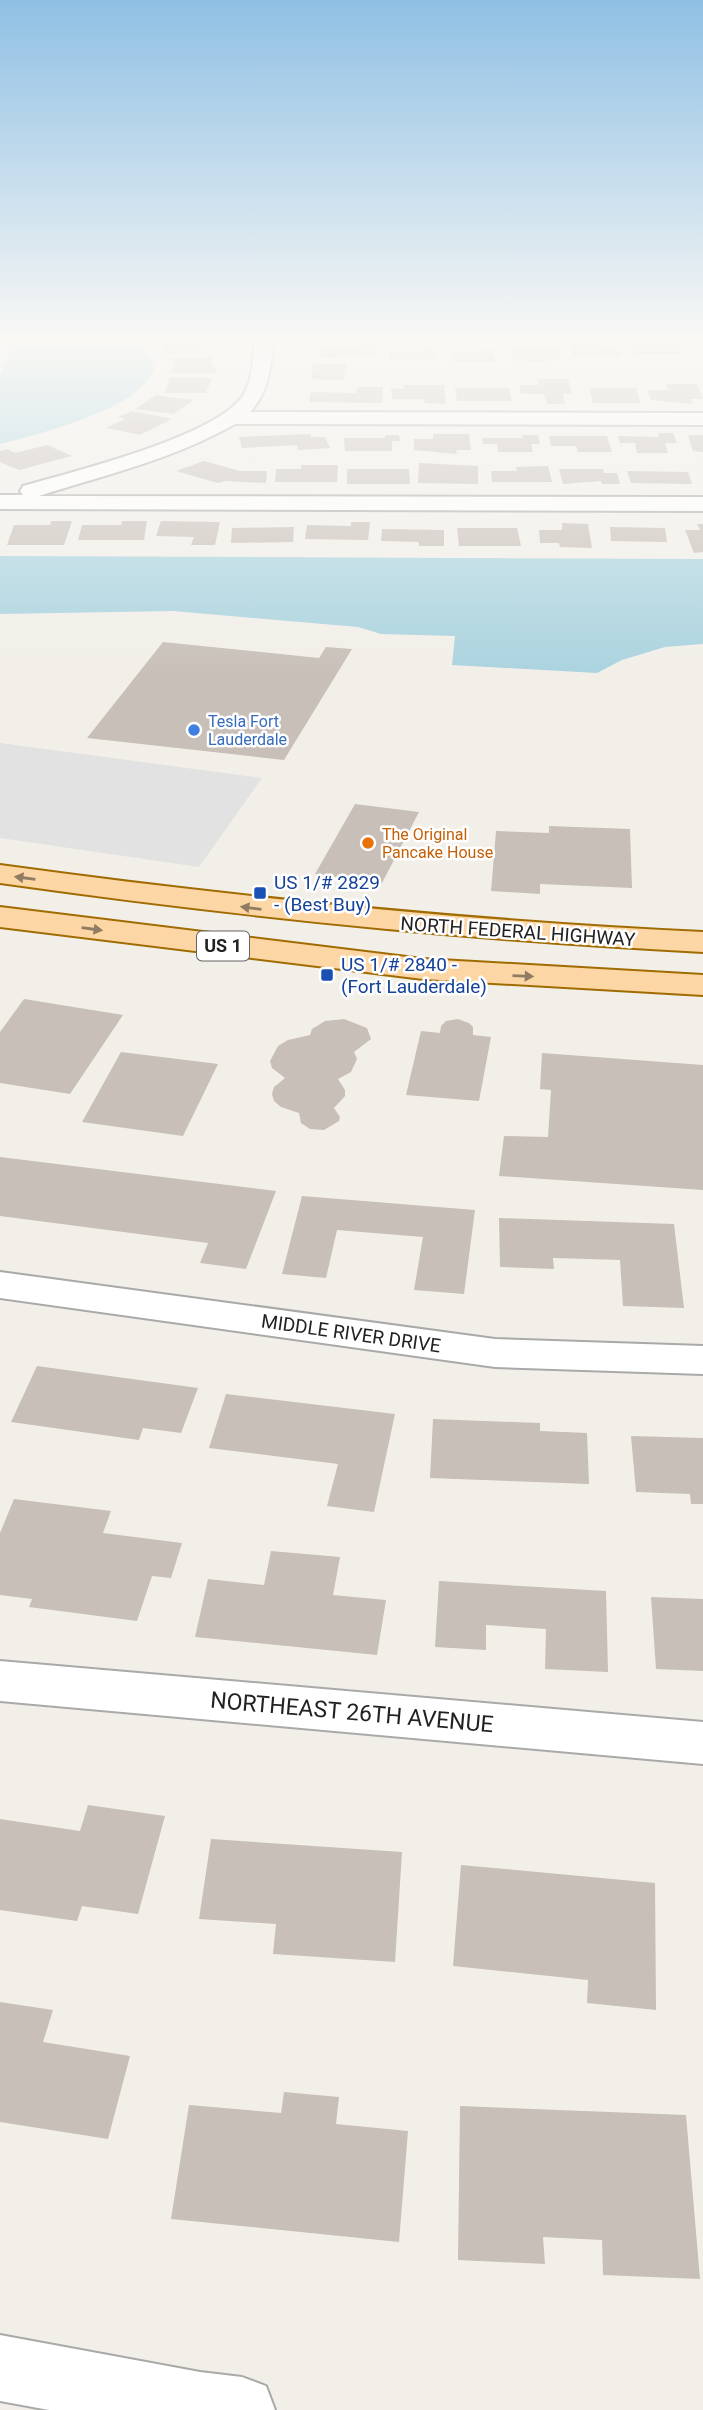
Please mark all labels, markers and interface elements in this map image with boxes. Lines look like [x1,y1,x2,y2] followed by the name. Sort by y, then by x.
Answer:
[208,712,287,749] place label: Tesla Fort Lauderdale
[186,722,202,738] marker: Tesla Fort Lauderdale
[382,825,493,862] place label: The Original Pancake House
[360,835,376,851] marker: The Original Pancake House
[274,871,380,916] place label: US 1/# 2829 - (Best Buy)
[14,872,36,883] one-way arrow
[252,885,268,901] marker: US 1/# 2829 - (Best Buy)
[240,903,262,914] one-way arrow
[400,912,637,951] street label: NORTH FEDERAL HIGHWAY
[81,924,103,935] one-way arrow
[197,931,249,960] road number: US 1
[341,953,487,998] place label: US 1/# 2840 - (Fort Lauderdale)
[319,967,335,983] marker: US 1/# 2840 - (Fort Lauderdale)
[512,970,534,981] one-way arrow
[260,1310,442,1357] street label: MIDDLE RIVER DRIVE
[209,1687,495,1738] street label: NORTHEAST 26TH AVENUE

